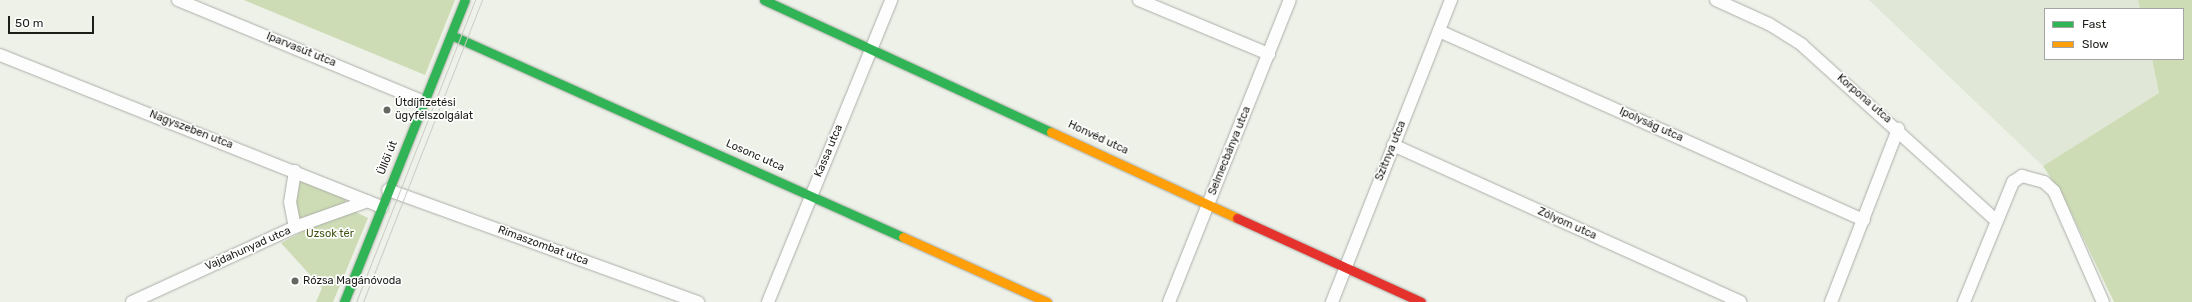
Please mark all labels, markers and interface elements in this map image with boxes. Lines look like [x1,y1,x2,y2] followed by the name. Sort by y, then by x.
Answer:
[10,8,96,34] scale bar
[2044,8,2184,60] legend
[15,16,43,30] text: 50 m
[2082,17,2106,31] text: Fast
[264,30,338,70] street label: Iparvasút utca
[2082,37,2109,51] text: Slow
[1834,72,1894,126] street label: Korpona utca
[395,97,473,123] place label: Útdíjfizetési ügyfélszolgálat
[382,105,392,115] marker: Útdíjfizetési ügyfélszolgálat
[1206,105,1254,197] street label: Selmecbánya utca
[1617,105,1685,145] street label: Ipolyság utca
[147,108,235,152] street label: Nagyszeben utca
[1066,118,1130,158] street label: Honvéd utca
[1373,119,1409,183] street label: Szitnya utca
[812,123,846,179] street label: Kassa utca
[724,137,786,175] street label: Losonc utca
[375,139,401,177] street label: Üllői út
[1535,205,1599,243] street label: Zólyom utca
[496,223,590,269] street label: Rimaszombat utca
[203,224,293,274] street label: Vajdahunyad utca
[306,227,354,241] park label: Uzsok tér
[303,274,401,288] place label: Rózsa Magánóvoda
[290,276,300,286] marker: Rózsa Magánóvoda

